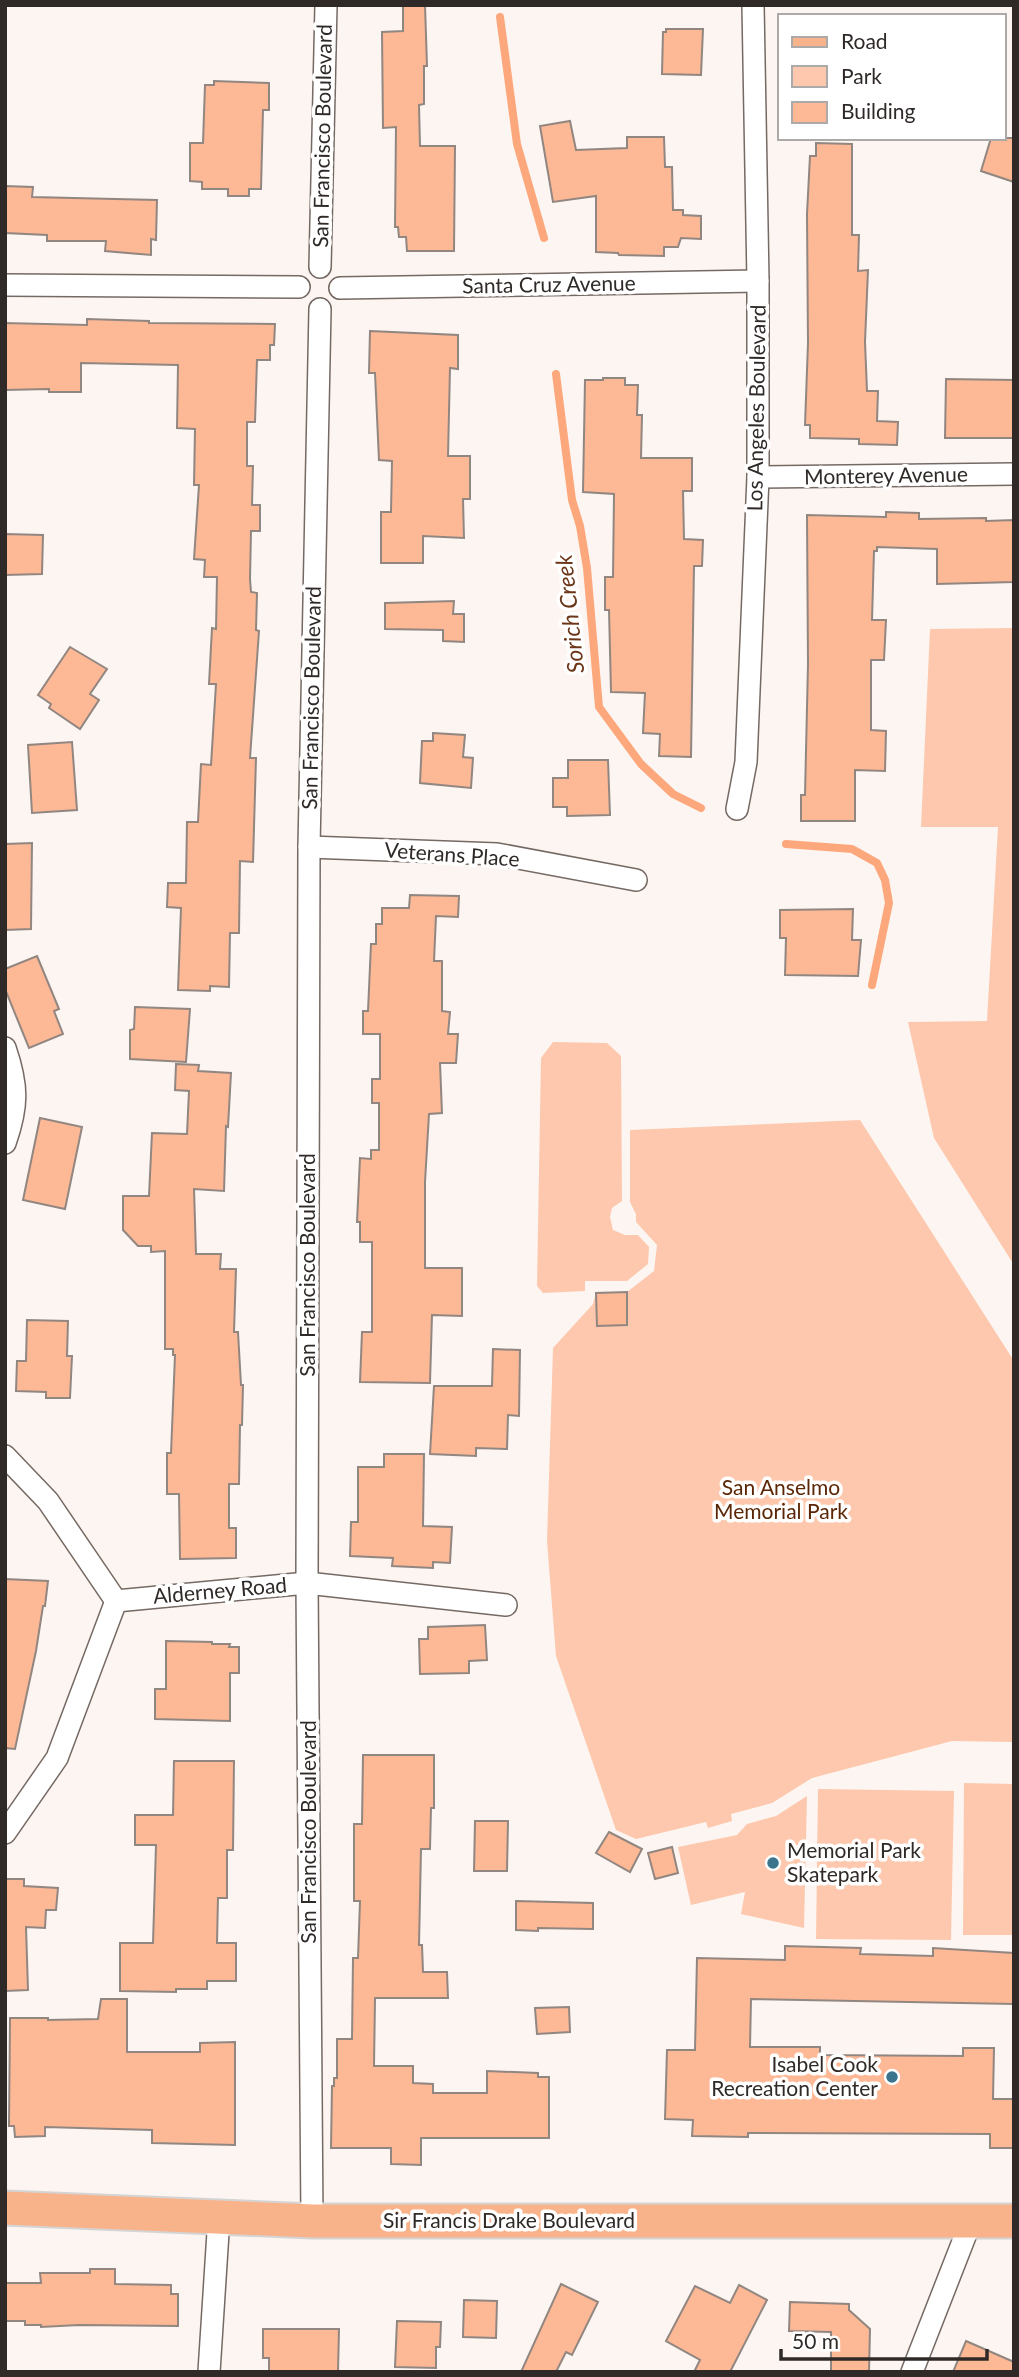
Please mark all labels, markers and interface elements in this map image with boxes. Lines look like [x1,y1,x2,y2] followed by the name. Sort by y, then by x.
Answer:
[778,14,1005,140] legend
[307,24,336,248] street label: San Francisco Boulevard
[841,28,888,53] text: Road
[841,63,882,88] text: Park
[841,98,916,123] text: Building
[462,269,636,298] street label: Santa Cruz Avenue
[741,304,770,512] street label: Los Angeles Boulevard
[804,461,968,488] street label: Monterey Avenue
[549,552,589,675] water label: Sorich Creek
[296,586,325,810] street label: San Francisco Boulevard
[384,836,520,871] street label: Veterans Place
[294,1153,319,1377] street label: San Francisco Boulevard
[714,1474,848,1523] park label: San Anselmo Memorial Park
[152,1571,288,1608] street label: Alderney Road
[295,1720,320,1944] street label: San Francisco Boulevard
[787,1837,921,1886] place label: Memorial Park Skatepark
[765,1855,781,1871] marker: Memorial Park Skatepark
[711,2051,878,2100] place label: Isabel Cook Recreation Center
[884,2069,900,2085] marker: Isabel Cook Recreation Center
[383,2207,635,2232] street label: Sir Francis Drake Boulevard
[781,2318,988,2362] scale bar
[792,2328,839,2353] text: 50 m

